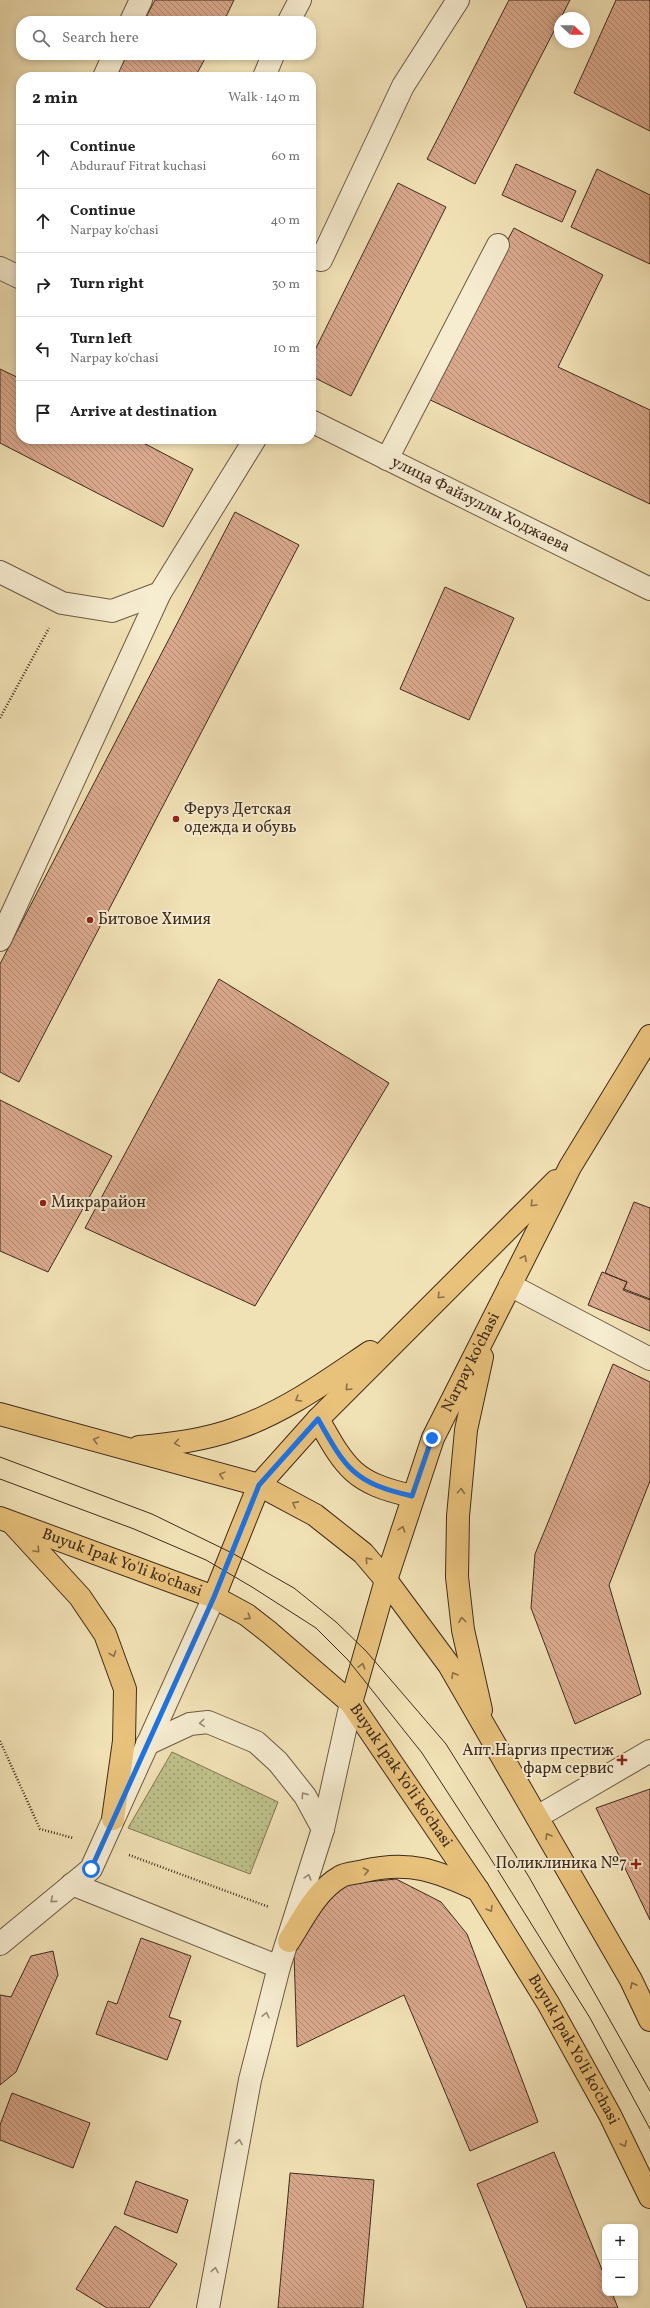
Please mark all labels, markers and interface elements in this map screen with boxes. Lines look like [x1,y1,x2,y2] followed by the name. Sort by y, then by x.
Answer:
[554,12,590,48] north arrow
[16,16,316,60] search box
[30,27,52,49] icon: search
[62,28,139,49] text: Search here
[32,87,78,110] text: 2 min
[228,89,300,107] text: Walk · 140 m
[70,137,135,158] text: Continue
[32,146,54,168] icon: ahead
[272,148,300,166] text: 60 m
[70,158,206,176] text: Abdurauf Fitrat kuchasi
[70,201,135,222] text: Continue
[32,210,54,232] icon: ahead
[271,212,300,230] text: 40 m
[70,222,159,240] text: Narpay ko'chasi
[32,274,54,296] icon: right
[70,274,144,295] text: Turn right
[272,276,300,294] text: 30 m
[70,329,132,350] text: Turn left
[32,338,54,360] icon: left
[273,340,300,358] text: 10 m
[70,350,159,368] text: Narpay ko'chasi
[32,402,54,424] icon: arrive
[70,402,217,423] text: Arrive at destination
[387,451,574,559] street label: улица Файзуллы Ходжаева
[184,799,297,839] place label: Феруз Детская одежда и обувь
[171,814,181,824] marker: Феруз Детская одежда и обувь
[98,909,211,931] place label: Битовое Химия
[85,915,95,925] marker: Битовое Химия
[51,1192,146,1214] place label: Микрарайон
[38,1198,48,1208] marker: Микрарайон
[530,1199,538,1207] one-way arrow
[519,1255,526,1262] one-way arrow
[437,1291,445,1299] one-way arrow
[437,1309,506,1416] street label: Narpay ko'chasi
[346,1383,353,1391] one-way arrow
[295,1395,302,1402] one-way arrow
[423,1429,441,1447] route end
[93,1436,100,1445] one-way arrow
[174,1438,180,1447] one-way arrow
[218,1471,225,1479] one-way arrow
[456,1488,465,1494] one-way arrow
[292,1502,300,1509] one-way arrow
[39,1523,205,1603] street label: Buyuk Ipak Yo'li ko'chasi
[397,1526,406,1533] one-way arrow
[32,1545,40,1553] one-way arrow
[366,1557,373,1564] one-way arrow
[244,1612,251,1619] one-way arrow
[458,1617,467,1623] one-way arrow
[108,1651,116,1658] one-way arrow
[357,1663,366,1670] one-way arrow
[452,1672,459,1679] one-way arrow
[344,1700,457,1852] street label: Buyuk Ipak Yo'li ko'chasi
[199,1718,205,1727] one-way arrow
[462,1740,614,1780] place label: Апт.Наргиз престиж фарм сервис
[617,1755,627,1765] marker: Апт.Наргиз престиж фарм сервис
[301,1792,309,1799] one-way arrow
[545,1833,552,1840] one-way arrow
[496,1853,627,1875] place label: Поликлиника №7
[630,1858,642,1870] marker: Поликлиника №7
[82,1860,100,1878] route start
[362,1867,369,1875] one-way arrow
[303,1874,312,1881] one-way arrow
[50,1896,58,1903] one-way arrow
[486,1905,493,1912] one-way arrow
[522,1970,624,2129] street label: Buyuk Ipak Yo'li ko'chasi
[630,1982,638,1989] one-way arrow
[261,2011,269,2018] one-way arrow
[234,2139,243,2145] one-way arrow
[619,2139,627,2147] one-way arrow
[602,2224,638,2296] map controls
[602,2224,638,2260] button: +
[602,2260,638,2296] button: −
[211,2267,219,2273] one-way arrow

